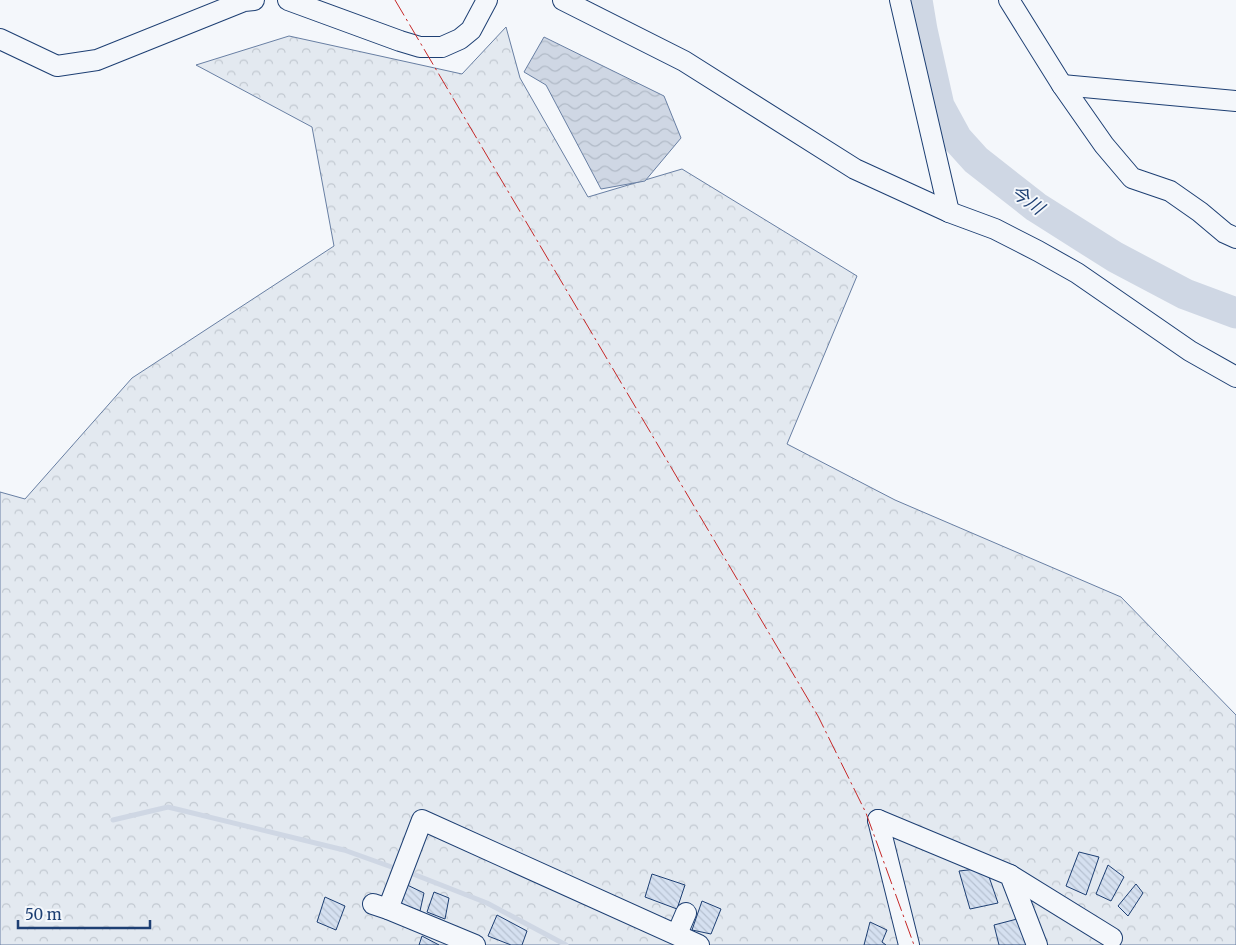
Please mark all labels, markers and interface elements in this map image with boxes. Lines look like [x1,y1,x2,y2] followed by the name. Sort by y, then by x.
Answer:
[1006,180,1050,221] water label: 今川
[18,898,150,930] scale bar
[25,905,62,924] text: 50 m

